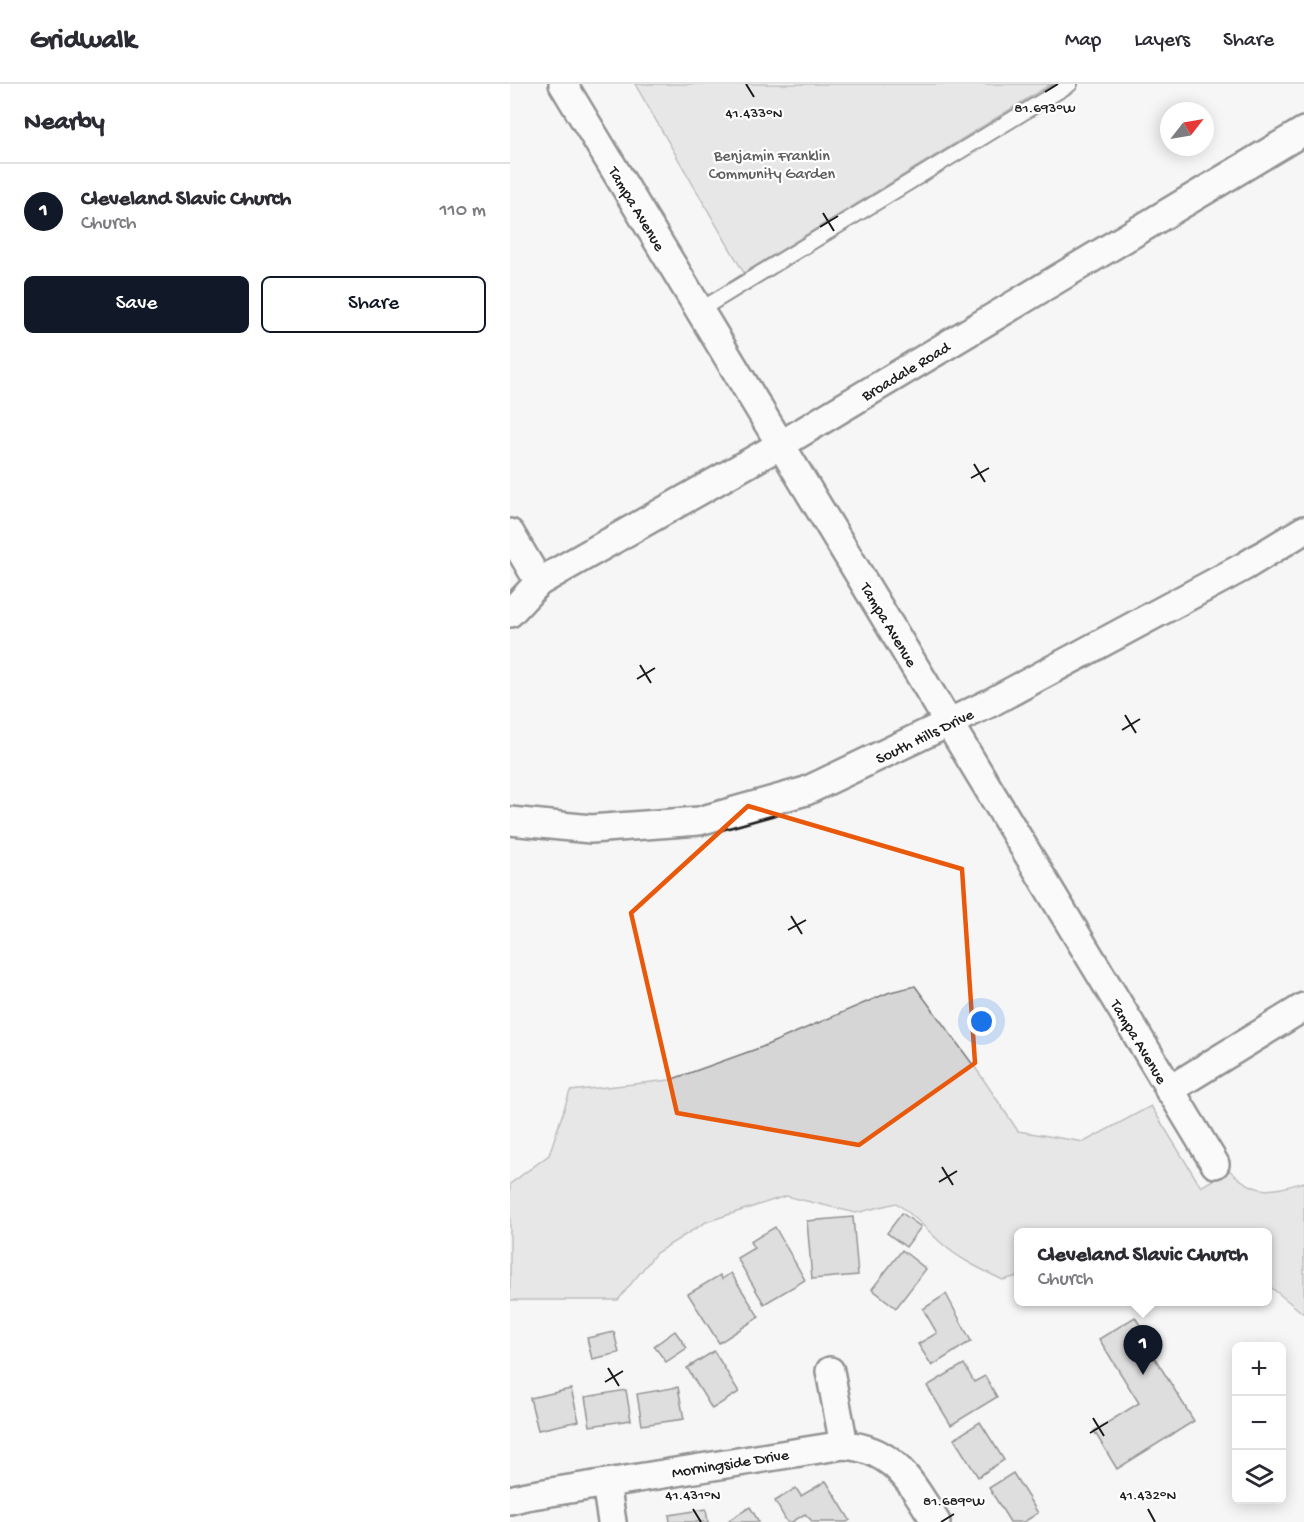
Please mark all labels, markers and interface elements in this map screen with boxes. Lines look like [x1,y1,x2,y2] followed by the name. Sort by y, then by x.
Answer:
[30,25,136,58] text: Gridwalk
[1065,29,1101,54] text: Map
[1134,29,1190,54] text: Layers
[1223,29,1274,54] text: Share
[1014,100,1076,118] text: 81.693°W
[1160,102,1214,156] north arrow
[725,105,783,123] text: 41.433°N
[24,108,105,139] text: Nearby
[709,148,836,185] park label: Benjamin Franklin Community Garden
[602,163,668,256] street label: Tampa Avenue
[81,187,291,213] text: Cleveland Slavic Church
[39,200,48,223] text: 1
[440,200,486,223] text: 110 m
[81,213,137,236] text: Church
[24,276,249,333] button: Save
[261,276,486,333] button: Share
[858,338,956,407] street label: Broadale Road
[854,579,920,672] street label: Tampa Avenue
[874,706,978,770] street label: South Hills Drive
[1104,996,1170,1089] street label: Tampa Avenue
[967,1007,996,1036] your location
[1014,1228,1272,1306] popup
[1038,1243,1248,1269] text: Cleveland Slavic Church
[1038,1269,1093,1292] text: Church
[1124,1326,1162,1375] pin: 1
[1232,1342,1286,1504] map controls
[1232,1342,1286,1396] button: +
[1232,1396,1286,1450] button: −
[671,1447,791,1484] street label: Morningside Drive
[1232,1450,1286,1504] button: layers
[665,1487,721,1505] text: 41.431°N
[1120,1487,1177,1505] text: 41.432°N
[923,1493,985,1511] text: 81.689°W

